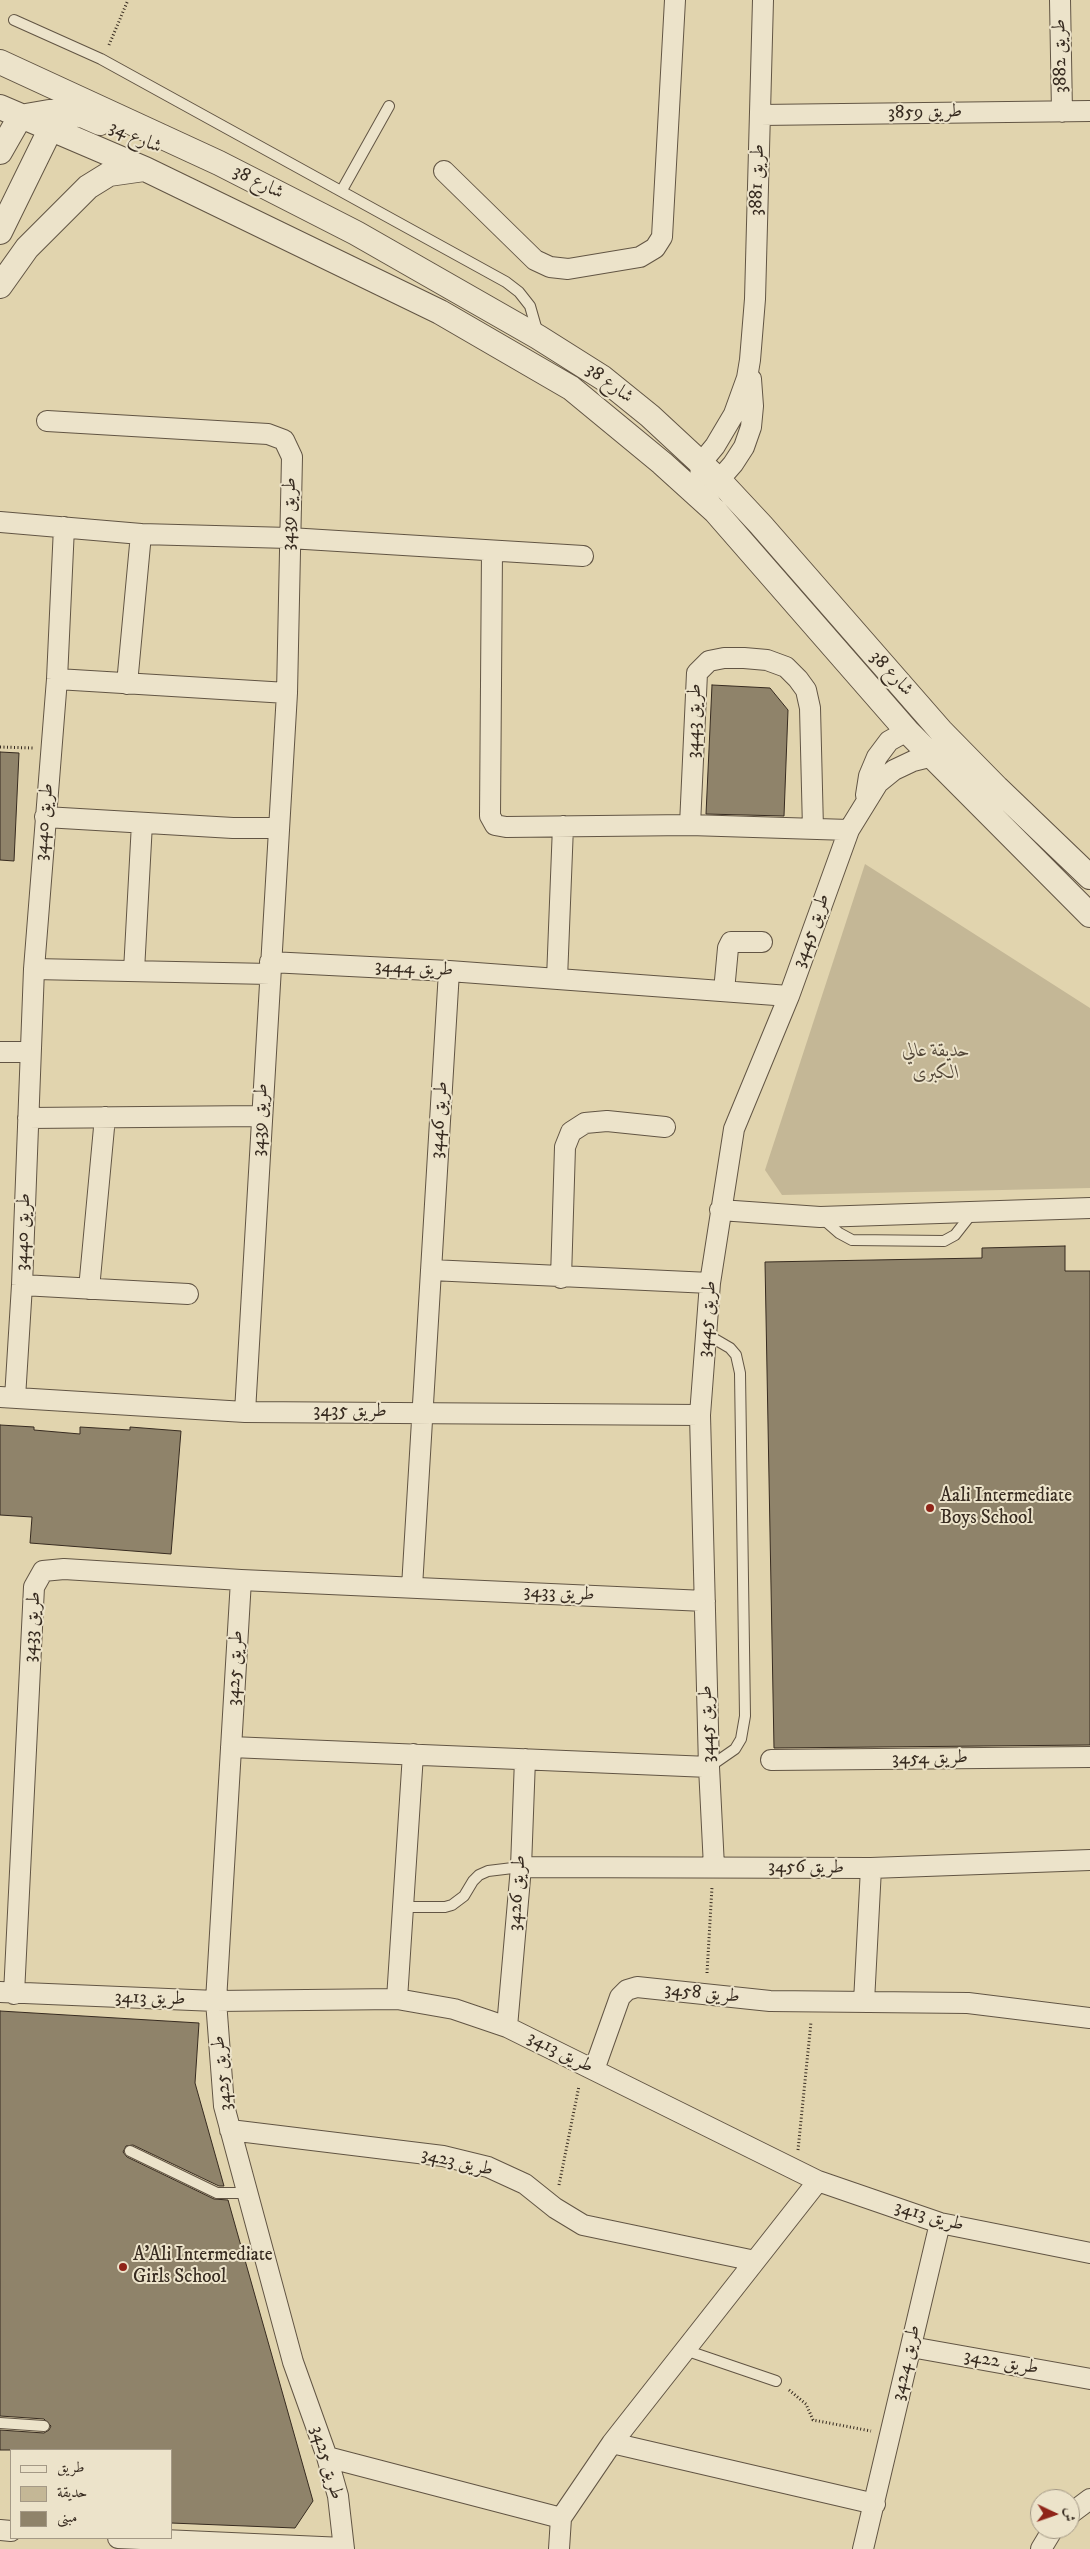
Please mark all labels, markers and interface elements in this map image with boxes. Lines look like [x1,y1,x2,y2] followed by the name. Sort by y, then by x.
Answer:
[1049,19,1073,93] street label: طريق 3882
[888,101,962,125] street label: طريق 3859
[105,116,165,160] street label: شارع 34
[745,144,771,216] street label: طريق 3881
[229,161,287,205] street label: شارع 38
[581,359,637,409] street label: شارع 38
[277,477,303,551] street label: طريق 3439
[865,646,917,702] street label: شارع 38
[682,683,708,759] street label: طريق 3443
[30,782,60,862] street label: طريق 3440
[788,891,836,971] street label: طريق 3445
[374,956,454,982] street label: طريق 3444
[902,1041,970,1085] park label: حديقة عالي الكبرى
[426,1080,454,1160] street label: طريق 3446
[248,1083,274,1157] street label: طريق 3439
[11,1193,37,1271] street label: طريق 3440
[693,1280,723,1358] street label: طريق 3445
[313,1401,387,1423] street label: طريق 3435
[940,1486,1072,1530] place label: Aali Intermediate Boys School
[924,1502,936,1514] marker: Aali Intermediate Boys School
[523,1581,595,1607] street label: طريق 3433
[19,1591,47,1663] street label: طريق 3433
[223,1630,249,1706] street label: طريق 3425
[695,1685,721,1763] street label: طريق 3445
[892,1747,968,1771] street label: طريق 3454
[504,1854,532,1932] street label: طريق 3426
[768,1856,844,1880] street label: طريق 3456
[663,1979,741,2009] street label: طريق 3458
[114,1986,186,2012] street label: طريق 3413
[523,2027,597,2079] street label: طريق 3413
[208,2034,238,2112] street label: طريق 3425
[419,2144,495,2182] street label: طريق 3423
[892,2196,966,2238] street label: طريق 3413
[133,2245,273,2289] place label: A'Ali Intermediate Girls School
[117,2261,129,2273] marker: A'Ali Intermediate Girls School
[887,2323,927,2403] street label: طريق 3424
[962,2345,1040,2381] street label: طريق 3422
[305,2424,347,2502] street label: طريق 3425
[10,2449,172,2539] legend
[57,2458,84,2477] text: طريق
[57,2483,87,2502] text: حديقة
[1030,2489,1080,2539] north arrow
[1060,2507,1078,2522] text: ش
[57,2508,77,2527] text: مبنى

